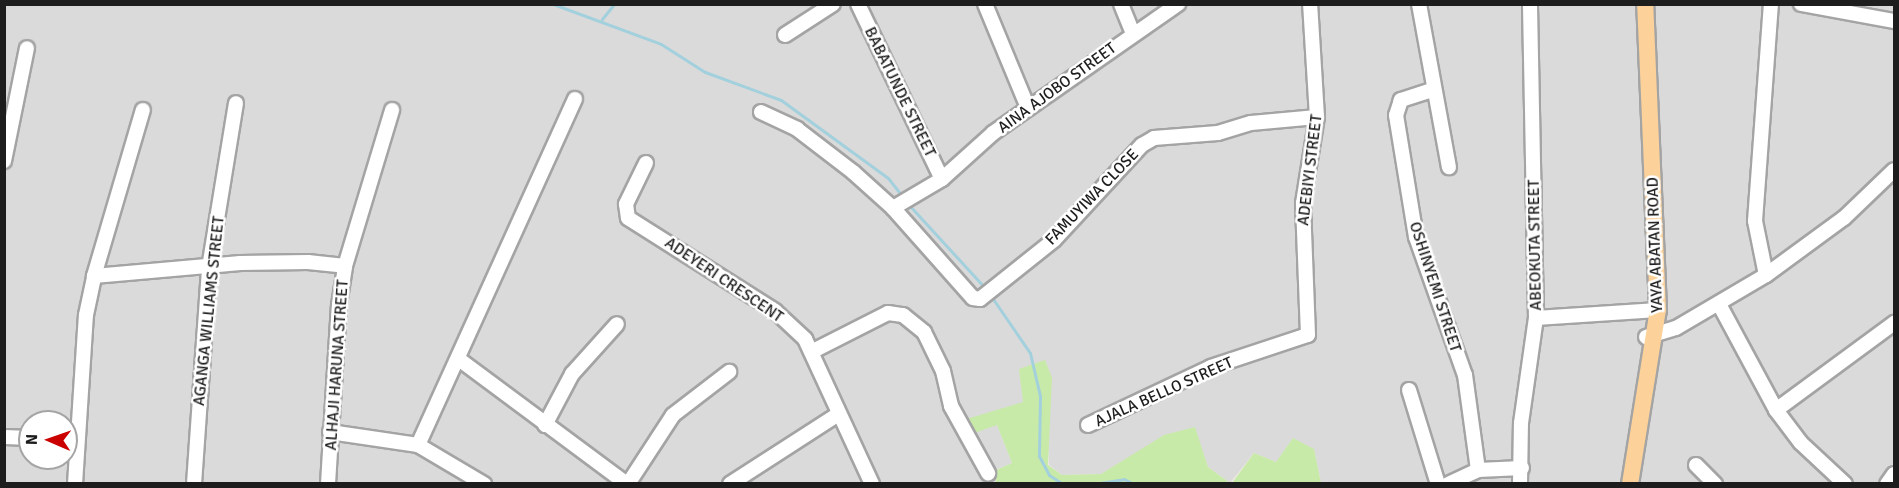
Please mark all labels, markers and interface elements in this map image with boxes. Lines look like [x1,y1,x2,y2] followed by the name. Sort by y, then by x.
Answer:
[860,24,940,160] street label: BABATUNDE STREET
[994,39,1120,137] street label: AINA AJOBO STREET
[1294,113,1326,227] street label: ADEBIYI STREET
[1041,145,1143,249] street label: FAMUYIWA CLOSE
[1643,177,1667,313] street label: YAYA ABATAN ROAD
[1524,179,1546,311] street label: ABEOKUTA STREET
[189,215,229,407] street label: AGANGA WILLIAMS STREET
[1405,219,1465,355] street label: OSHINYEMI STREET
[661,233,787,327] street label: ADEYERI CRESCENT
[321,279,353,451] street label: ALHAJI HARUNA STREET
[1092,353,1236,431] street label: AJALA BELLO STREET
[18,410,78,470] north arrow
[22,434,42,445] text: N

